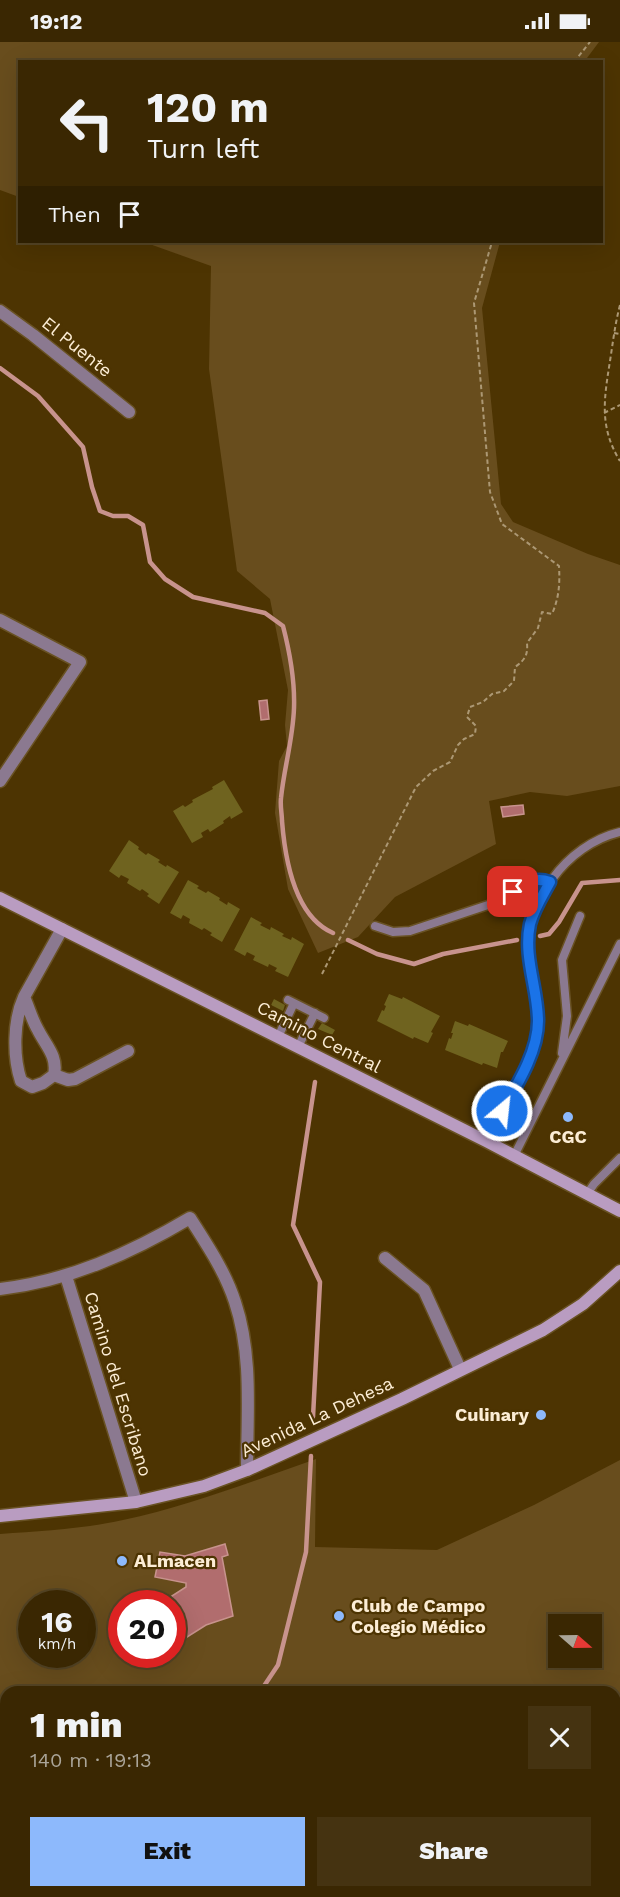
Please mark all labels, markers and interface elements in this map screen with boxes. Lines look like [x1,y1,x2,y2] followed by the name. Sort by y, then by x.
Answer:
[30,9,82,34] text: 19:12
[147,83,269,132] text: 120 m
[48,84,126,162] icon: left
[147,133,259,165] text: Turn left
[113,198,146,231] icon: arrive
[48,202,101,227] text: Then
[38,312,117,381] street label: El Puente
[487,866,538,917] pin
[496,875,529,908] icon: arrive
[254,996,385,1077] street label: Camino Central
[470,1079,534,1143] position arrow
[561,1110,575,1124] marker: CGC
[549,1126,587,1147] place label: CGC
[80,1289,157,1479] street label: Camino del Escribano
[237,1372,396,1461] street label: Avenida La Dehesa
[455,1404,530,1425] place label: Culinary
[534,1408,548,1422] marker: Culinary
[134,1550,216,1571] place label: ALmacen
[115,1554,129,1568] marker: ALmacen
[108,1590,186,1668] speed limit sign: 20
[351,1595,486,1637] place label: Club de Campo Colegio Médico
[41,1604,73,1639] text: 16
[332,1609,346,1623] marker: Club de Campo Colegio Médico
[548,1614,602,1668] north arrow
[548,1614,602,1668] map controls
[38,1635,76,1653] text: km/h
[30,1704,123,1746] text: 1 min
[528,1706,591,1769] button: close
[30,1748,152,1772] text: 140 m · 19:13
[30,1817,305,1886] button: Exit
[317,1817,591,1886] button: Share

